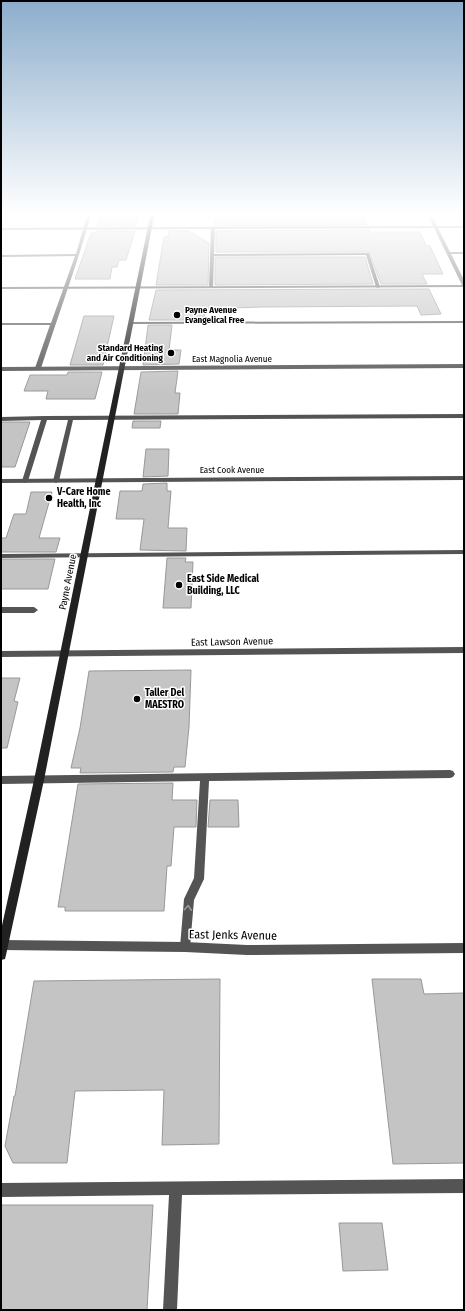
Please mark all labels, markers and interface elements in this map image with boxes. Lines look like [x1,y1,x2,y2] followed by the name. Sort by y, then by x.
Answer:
[185,305,245,325] place label: Payne Avenue Evangelical Free
[172,310,182,320] marker: Payne Avenue Evangelical Free
[87,343,164,363] place label: Standard Heating and Air Conditioning
[166,348,176,358] marker: Standard Heating and Air Conditioning
[192,354,273,364] street label: East Magnolia Avenue
[200,465,265,475] street label: East Cook Avenue
[56,486,110,510] place label: V-Care Home Health, Inc
[44,493,54,503] marker: V-Care Home Health, Inc
[57,553,79,611] street label: Payne Avenue
[187,573,259,597] place label: East Side Medical Building, LLC
[174,580,184,590] marker: East Side Medical Building, LLC
[191,635,273,649] street label: East Lawson Avenue
[145,687,185,711] place label: Taller Del MAESTRO
[132,694,142,704] marker: Taller Del MAESTRO
[184,905,193,911] one-way arrow
[189,927,277,943] street label: East Jenks Avenue

